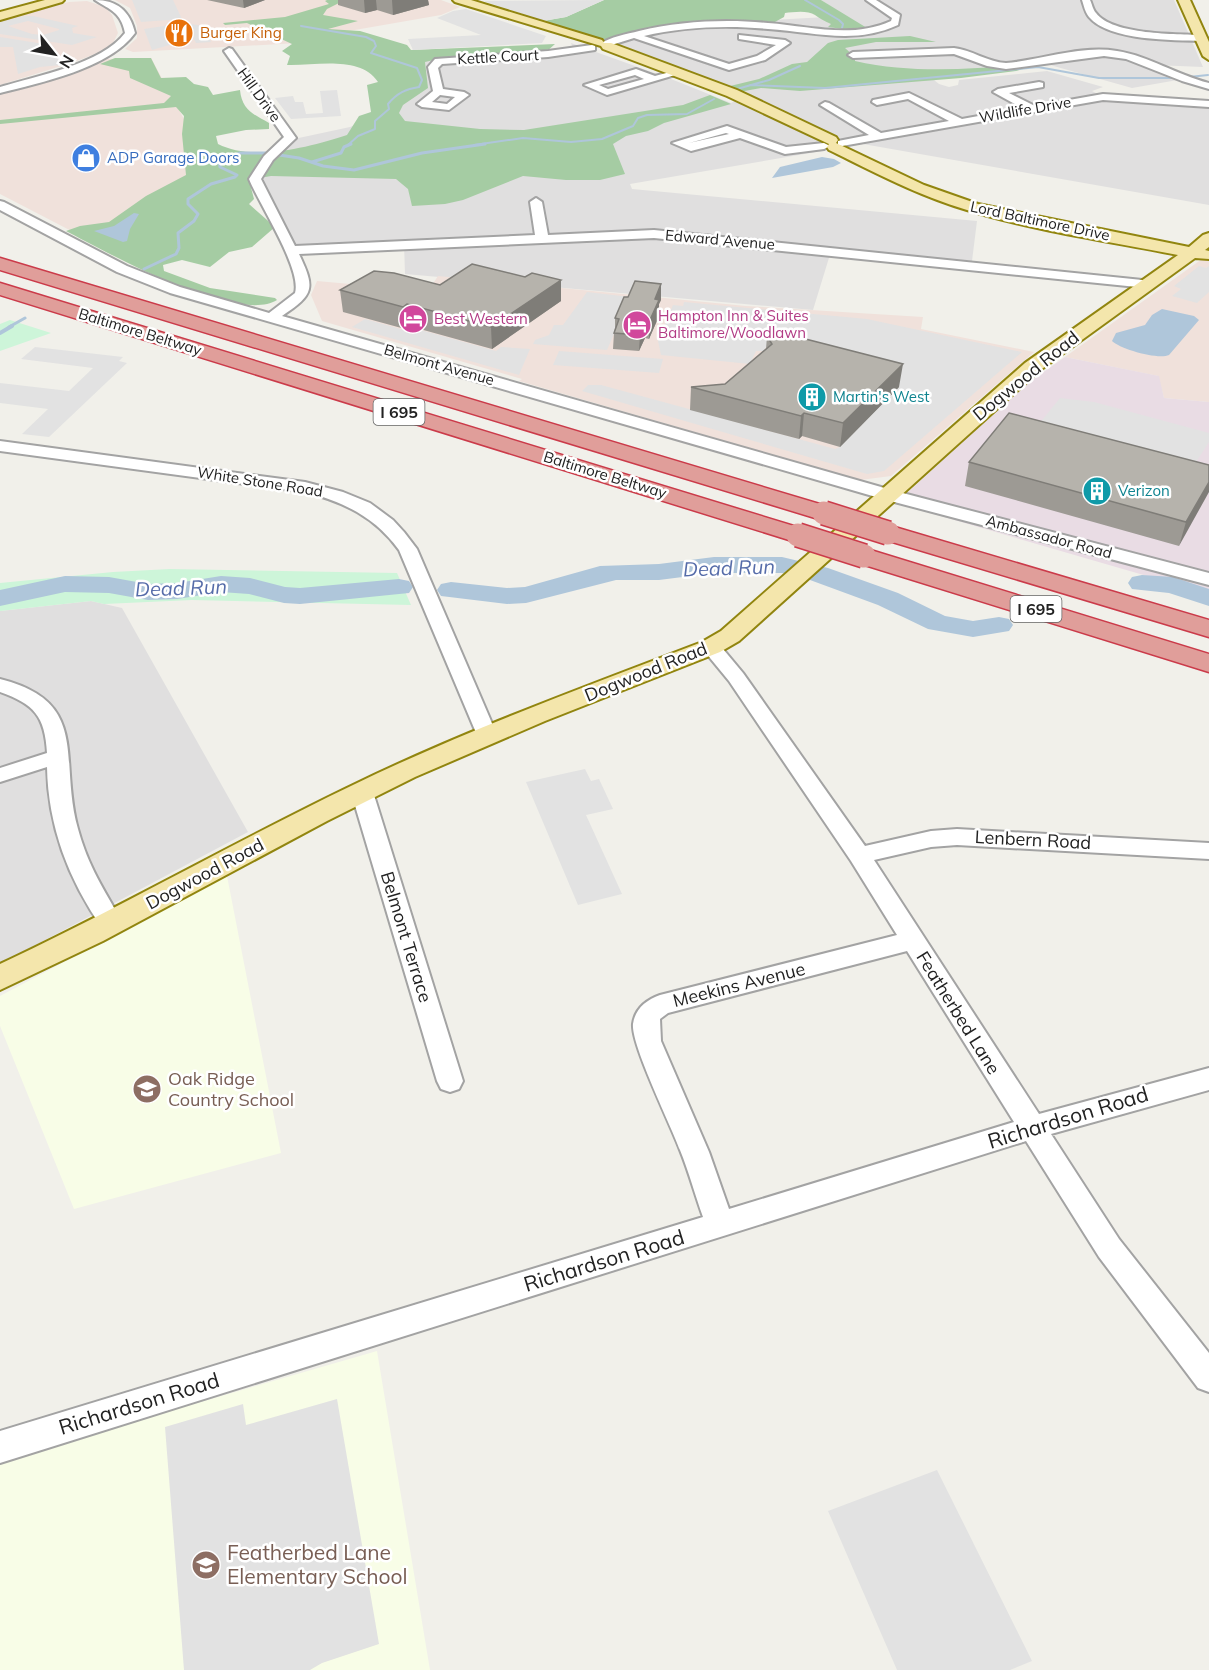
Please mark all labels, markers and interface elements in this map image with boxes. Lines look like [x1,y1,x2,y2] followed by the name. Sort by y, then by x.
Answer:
[163,17,195,49] restaurant icon: Burger King
[200,23,282,42] place label: Burger King
[24,24,84,84] north arrow
[457,45,539,68] street label: Kettle Court
[55,51,79,72] text: N
[233,64,285,126] street label: Hill Drive
[977,92,1072,127] street label: Wildlife Drive
[70,142,102,174] shop icon: ADP Garage Doors
[107,148,240,167] place label: ADP Garage Doors
[969,196,1111,245] street label: Lord Baltimore Drive
[664,225,776,254] street label: Edward Avenue
[397,303,429,335] hotel icon: Best Western
[76,304,204,359] street label: Baltimore Beltway
[658,306,809,342] place label: Hampton Inn & Suites Baltimore/Woodlawn
[434,309,528,328] place label: Best Western
[621,309,653,341] hotel icon: Hampton Inn & Suites Baltimore/Woodlawn
[968,326,1084,426] street label: Dogwood Road
[382,340,496,389] street label: Belmont Avenue
[796,381,828,413] building icon: Martin's West
[833,387,930,406] place label: Martin's West
[374,399,424,425] road number: I 695
[541,447,669,502] street label: Baltimore Beltway
[196,462,324,501] street label: White Stone Road
[1081,475,1113,507] building icon: Verizon
[1118,481,1170,500] place label: Verizon
[984,511,1114,562] street label: Ambassador Road
[683,553,775,582] water label: Dead Run
[135,573,227,602] water label: Dead Run
[1010,596,1062,622] road number: I 695
[581,636,711,707] street label: Dogwood Road
[974,825,1092,854] street label: Lenbern Road
[142,833,268,914] street label: Dogwood Road
[376,869,437,1005] street label: Belmont Terrace
[911,947,1005,1078] street label: Featherbed Lane
[670,957,807,1012] street label: Meekins Avenue
[168,1067,294,1111] place label: Oak Ridge Country School
[131,1073,163,1105] school or university icon: Oak Ridge Country School
[984,1080,1151,1154] street label: Richardson Road
[520,1223,687,1297] street label: Richardson Road
[55,1366,222,1440] street label: Richardson Road
[227,1539,408,1589] place label: Featherbed Lane Elementary School
[190,1549,222,1581] school or university icon: Featherbed Lane Elementary School

